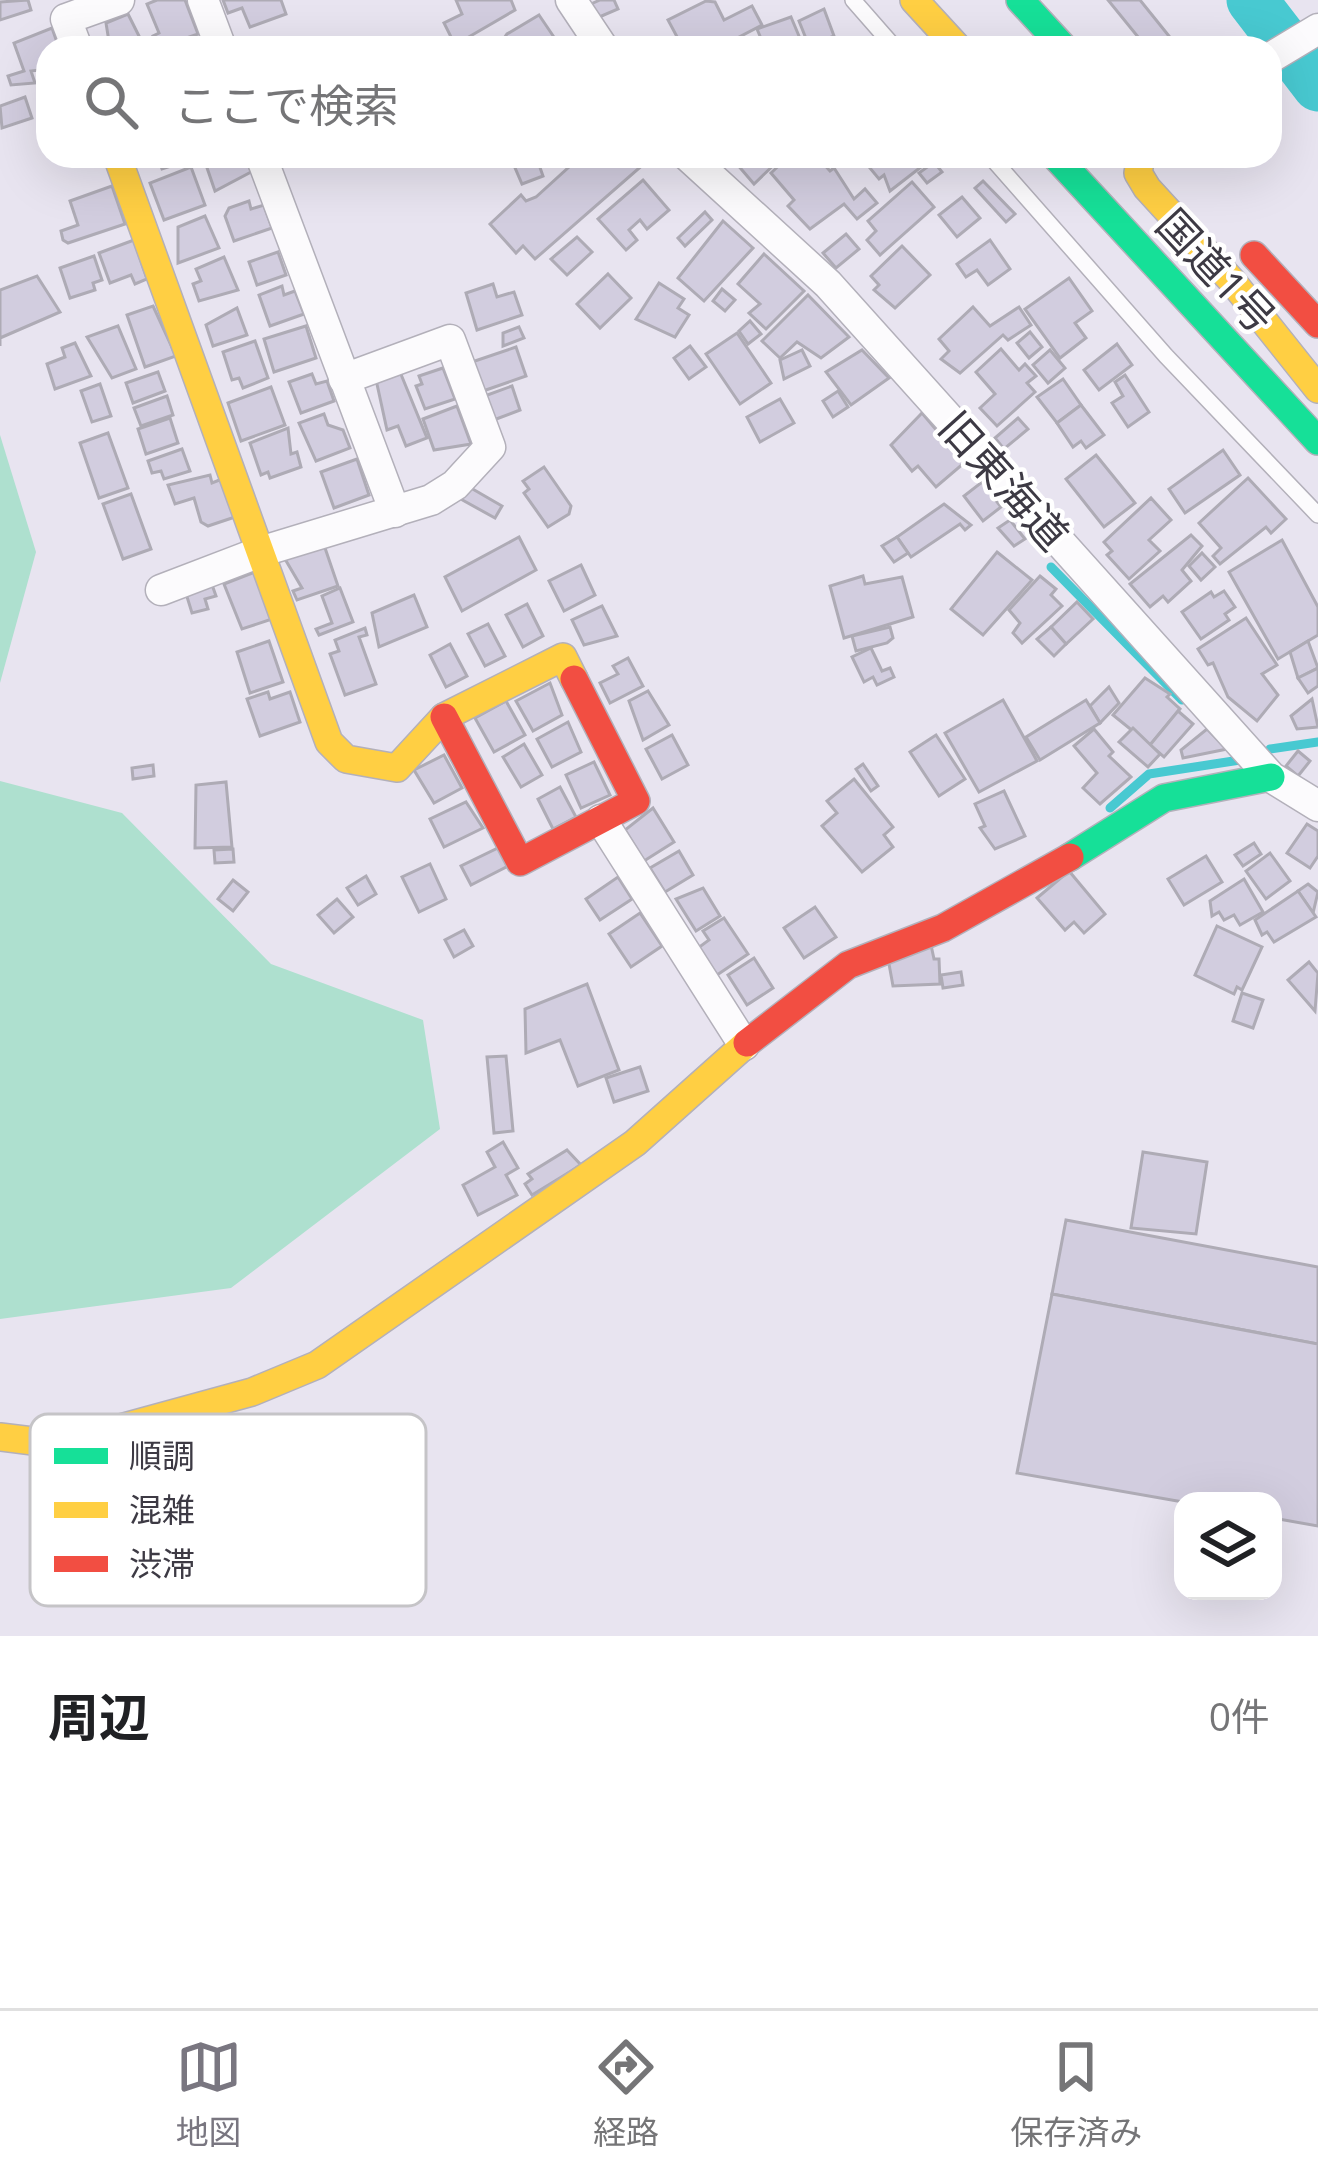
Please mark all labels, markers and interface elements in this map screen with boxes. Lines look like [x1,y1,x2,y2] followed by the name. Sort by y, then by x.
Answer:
[36,36,1282,168] search box
[78,69,144,135] icon: search
[174,74,399,135] text: ここで検索
[1145,196,1289,344] street label: 国道1号
[928,398,1082,562] street label: 旧東海道
[30,1414,426,1606] legend
[129,1433,195,1478] text: 順調
[129,1487,195,1532] text: 混雑
[1174,1492,1282,1600] map controls
[1174,1492,1282,1600] button: layers
[129,1541,195,1586] text: 渋滞
[48,1681,150,1751] text: 周辺
[1209,1689,1270,1742] text: 0件
[176,2034,242,2154] tab: 地図
[593,2034,659,2154] tab: 経路
[1010,2034,1142,2154] tab: 保存済み

